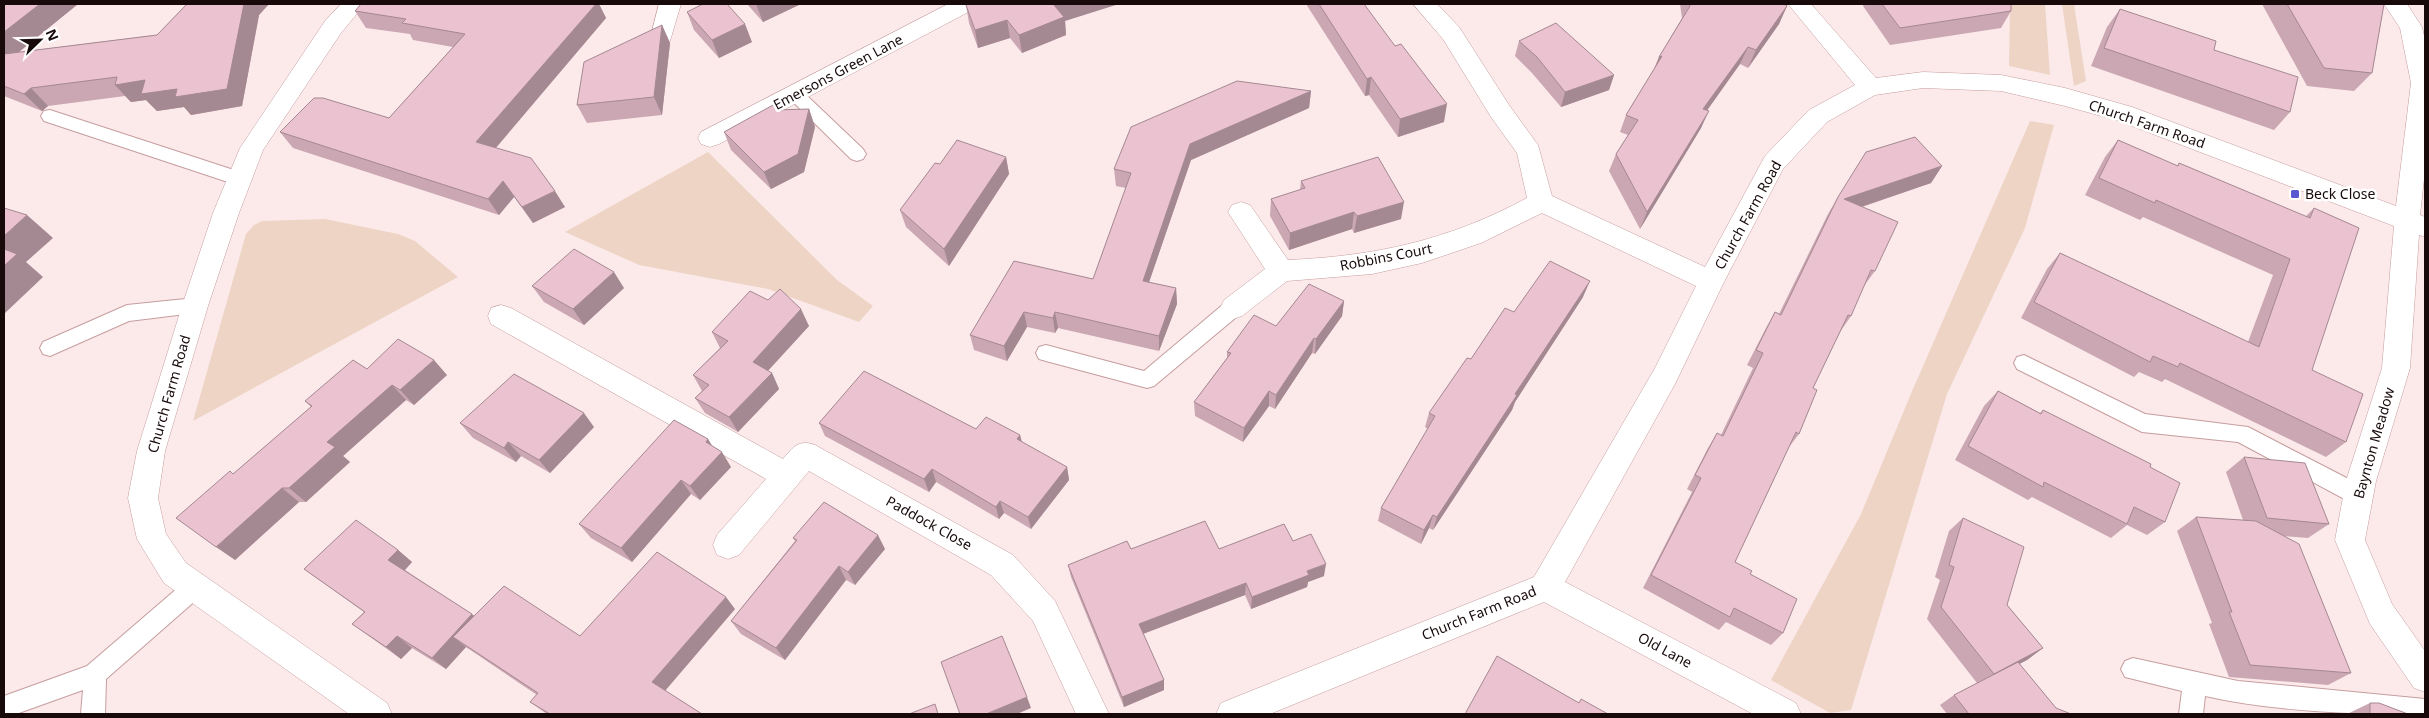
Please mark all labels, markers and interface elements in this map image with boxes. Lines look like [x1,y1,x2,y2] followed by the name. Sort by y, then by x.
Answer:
[15,15,65,65] north arrow
[41,26,63,44] text: N
[770,29,906,114] street label: Emersons Green Lane
[2086,95,2208,152] street label: Church Farm Road
[1710,157,1785,273] street label: Church Farm Road
[2305,184,2375,203] place label: Beck Close
[2289,188,2301,200] marker: Beck Close
[1338,238,1434,275] street label: Robbins Court
[143,333,194,455] street label: Church Farm Road
[2349,385,2398,501] street label: Baynton Meadow
[883,491,976,554] street label: Paddock Close
[1419,581,1539,644] street label: Church Farm Road
[1635,627,1696,672] street label: Old Lane

